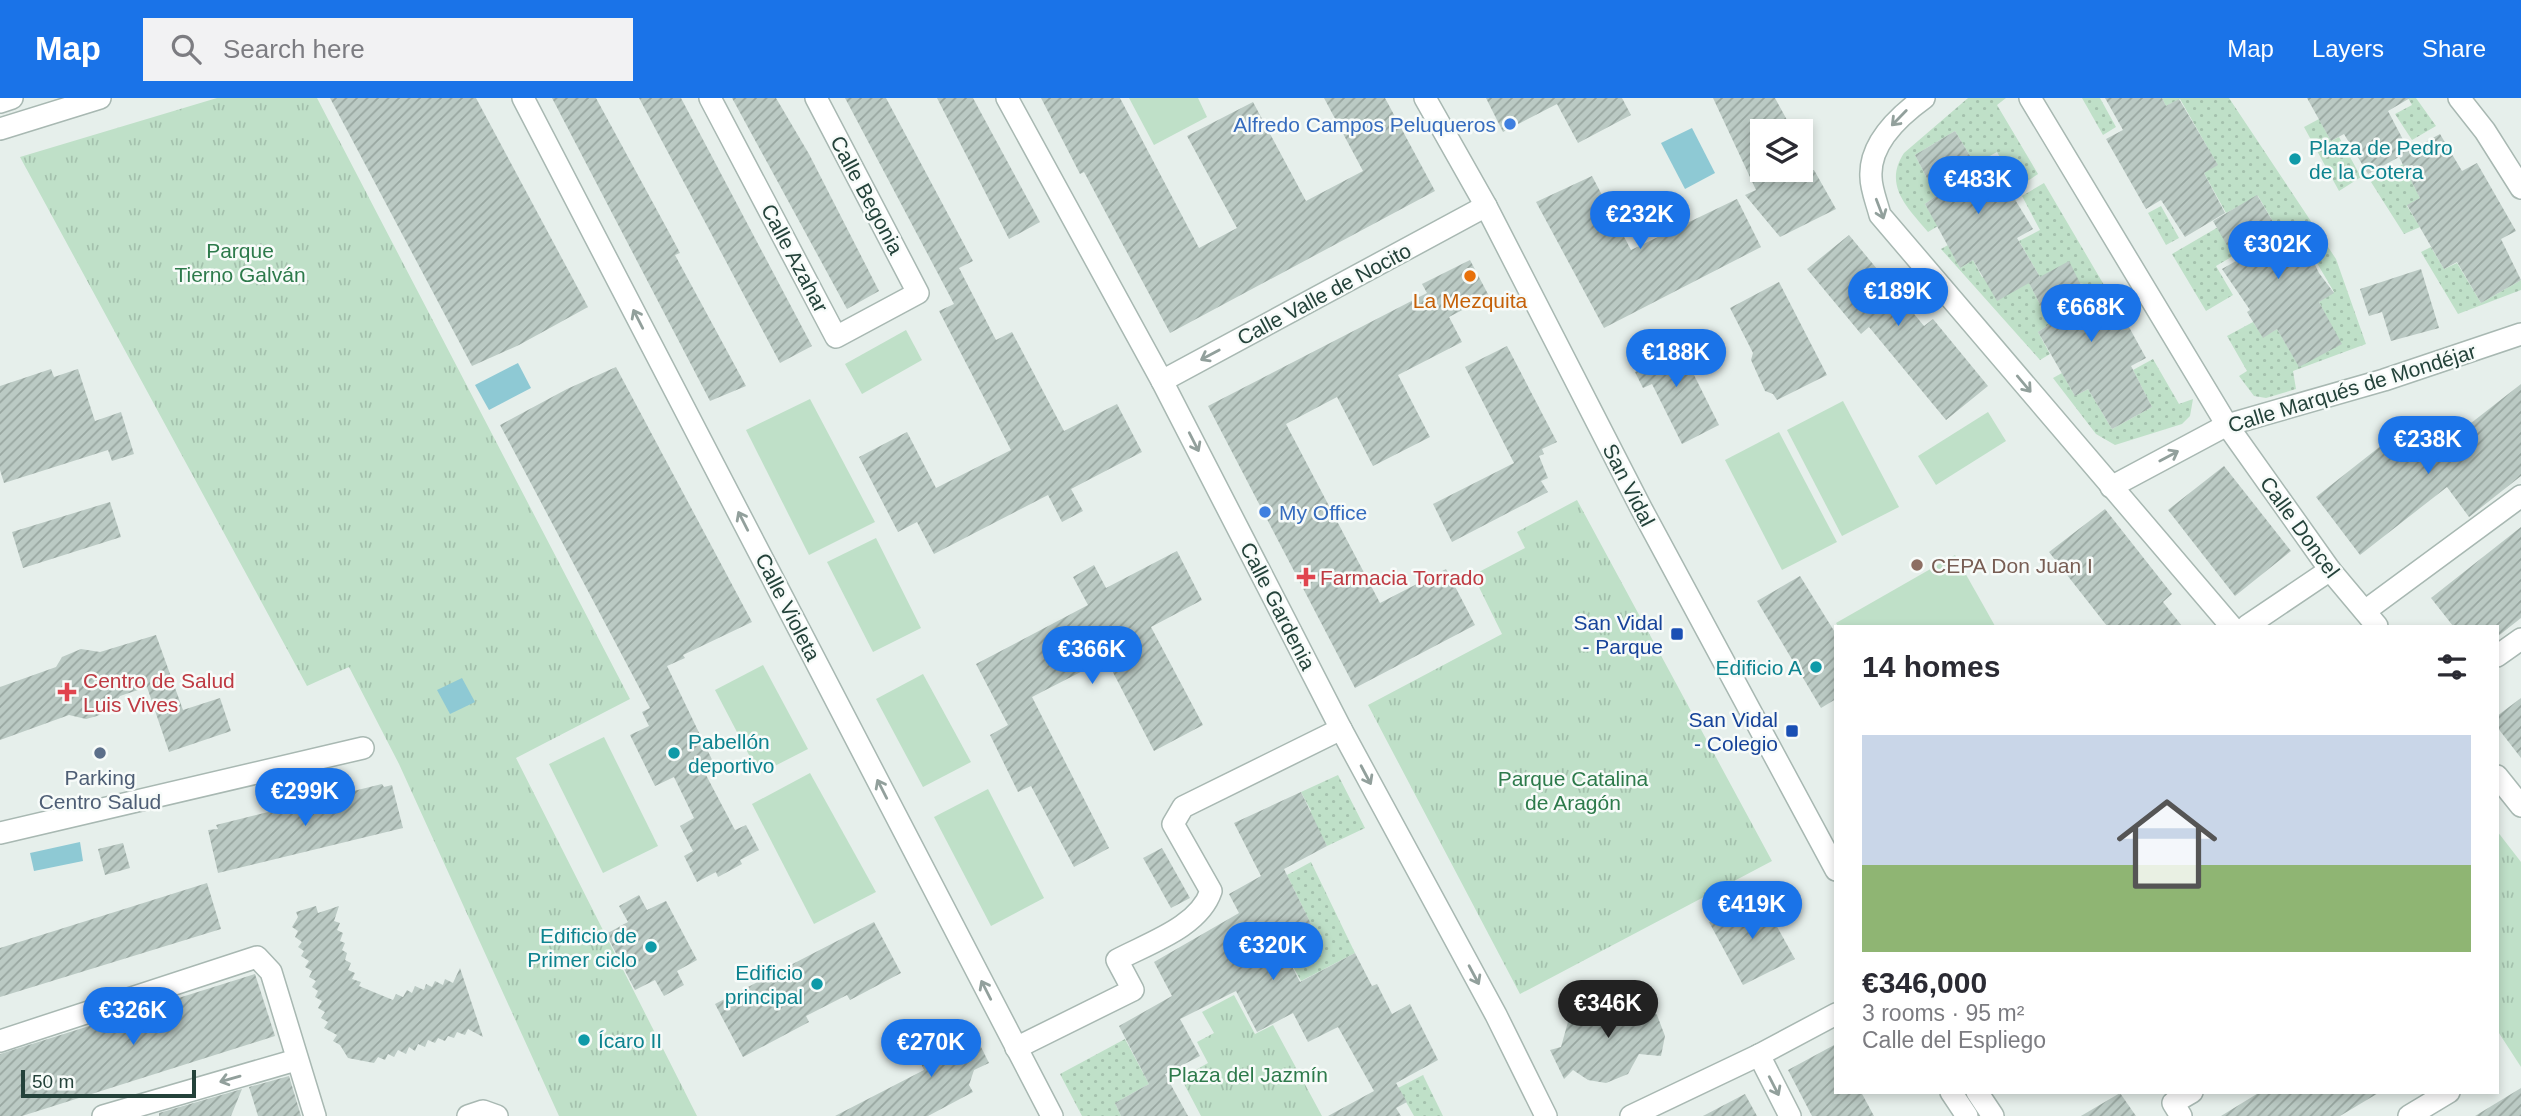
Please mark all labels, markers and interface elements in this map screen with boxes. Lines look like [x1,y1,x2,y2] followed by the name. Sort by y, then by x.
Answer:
[143,18,633,81] search box
[35,30,101,67] text: Map
[167,30,205,68] icon: search
[223,34,365,64] text: Search here
[2227,35,2274,62] text: Map
[2312,35,2384,62] text: Layers
[2422,35,2486,62] text: Share
[1891,110,1908,127] one-way arrow
[1233,113,1496,136] place label: Alfredo Campos Peluqueros
[1502,116,1518,132] marker: Alfredo Campos Peluqueros
[1750,119,1813,182] map controls
[1750,119,1813,182] button: layers
[826,132,908,258] street label: Calle Begonia
[2309,136,2453,183] place label: Plaza de Pedro de la Cotera
[2287,151,2303,167] marker: Plaza de Pedro de la Cotera
[1929,156,2027,216] pin: €483K
[1944,166,2012,192] text: €483K
[1591,192,1689,251] pin: €232K
[1875,198,1887,219] one-way arrow
[757,200,833,316] street label: Calle Azahar
[1606,201,1674,227] text: €232K
[2229,222,2327,281] pin: €302K
[2244,231,2312,257] text: €302K
[1233,238,1415,350] street label: Calle Valle de Nocito
[174,239,306,286] park label: Parque Tierno Galván
[1462,268,1478,284] marker: La Mezquita
[1849,268,1947,328] pin: €189K
[1864,278,1932,304] text: €189K
[2042,285,2140,344] pin: €668K
[1413,289,1528,312] place label: La Mezquita
[2057,294,2125,320] text: €668K
[631,310,645,330] one-way arrow
[1627,330,1725,389] pin: €188K
[1642,339,1710,365] text: €188K
[2225,339,2479,437] street label: Calle Marqués de Mondéjar
[1200,349,1221,363] one-way arrow
[2016,375,2032,393] one-way arrow
[2379,416,2477,476] pin: €238K
[2394,426,2462,452] text: €238K
[1187,431,1201,452] one-way arrow
[1598,440,1660,530] street label: San Vidal
[2158,449,2179,462] one-way arrow
[2256,472,2344,582] street label: Calle Doncel
[1279,501,1367,524] place label: My Office
[1257,504,1273,520] marker: My Office
[736,511,749,532] one-way arrow
[1236,538,1320,674] street label: Calle Gardenia
[751,549,825,665] street label: Calle Violeta
[1931,554,2093,577] place label: CEPA Don Juan I
[1909,557,1925,573] marker: CEPA Don Juan I
[1320,566,1484,589] place label: Farmacia Torrado
[1298,569,1314,585] marker: Farmacia Torrado
[1573,611,1663,658] place label: San Vidal - Parque
[1043,626,1141,686] pin: €366K
[1669,626,1685,642] marker: San Vidal - Parque
[1058,636,1126,662] text: €366K
[2433,648,2471,686] icon: filters
[1862,650,2000,683] text: 14 homes
[1716,656,1802,679] place label: Edificio A
[1808,659,1824,675] marker: Edificio A
[83,669,235,716] place label: Centro de Salud Luis Vives
[57,682,77,702] marker: Centro de Salud Luis Vives
[1688,708,1778,755] place label: San Vidal - Colegio
[1784,723,1800,739] marker: San Vidal - Colegio
[688,730,774,777] place label: Pabellón deportivo
[92,745,108,761] marker: Parking Centro Salud
[666,745,682,761] marker: Pabellón deportivo
[1359,764,1373,784] one-way arrow
[39,766,161,813] place label: Parking Centro Salud
[1498,767,1649,814] park label: Parque Catalina de Aragón
[256,768,354,828] pin: €299K
[271,778,339,804] text: €299K
[874,779,888,799] one-way arrow
[2104,781,2230,907] icon: home
[1703,882,1801,941] pin: €419K
[1718,891,1786,917] text: €419K
[1224,922,1322,982] pin: €320K
[527,924,637,971] place label: Edificio de Primer ciclo
[1239,932,1307,958] text: €320K
[643,939,659,955] marker: Edificio de Primer ciclo
[725,961,803,1008] place label: Edificio principal
[1467,964,1481,985] one-way arrow
[1862,966,1987,999] text: €346,000
[809,976,825,992] marker: Edificio principal
[979,981,993,1001] one-way arrow
[1559,981,1657,1040] pin: €346K
[84,988,182,1047] pin: €326K
[1574,990,1642,1016] text: €346K
[99,997,167,1023] text: €326K
[1862,1000,2024,1026] text: 3 rooms · 95 m²
[882,1020,980,1079] pin: €270K
[1862,1027,2046,1053] text: Calle del Espliego
[598,1029,662,1052] place label: Ícaro II
[897,1029,965,1055] text: €270K
[576,1032,592,1048] marker: Ícaro II
[1168,1063,1328,1086] park label: Plaza del Jazmín
[21,1067,196,1099] scale bar
[32,1071,74,1092] text: 50 m
[219,1073,242,1086] one-way arrow
[1768,1075,1782,1095] one-way arrow

